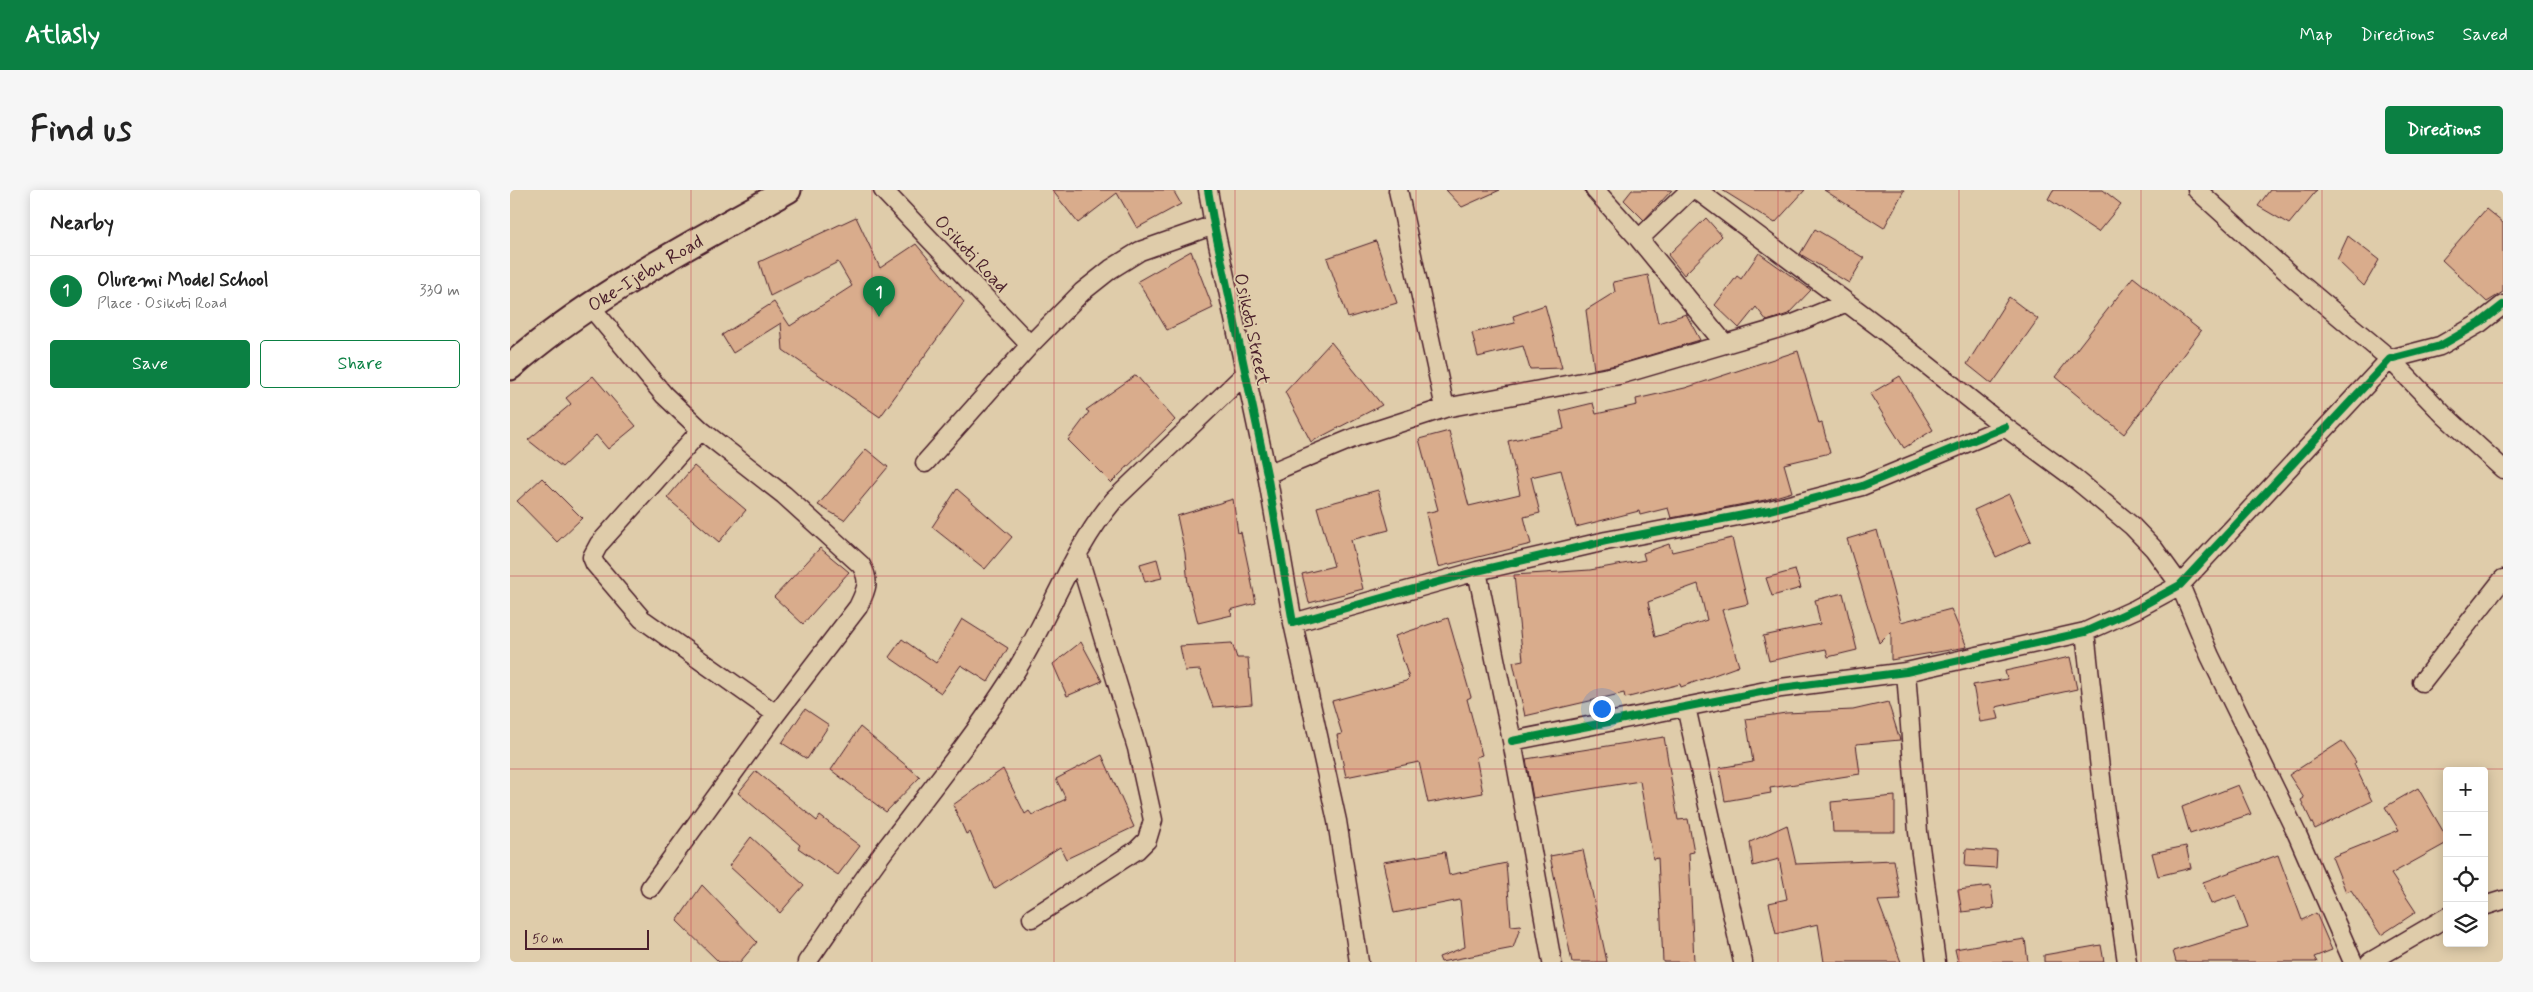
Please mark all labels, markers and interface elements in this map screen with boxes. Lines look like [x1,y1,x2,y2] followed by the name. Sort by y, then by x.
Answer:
[25,20,100,51] text: Atlasly
[2300,23,2333,47] text: Map
[2361,23,2435,47] text: Directions
[2463,23,2508,47] text: Saved
[2385,106,2503,154] button: Directions
[30,107,132,153] text: Find us
[50,209,114,237] text: Nearby
[928,210,1013,298] street label: Osikoti Road
[583,229,708,318] street label: Oke-Ijebu Road
[97,268,268,293] text: Oluremi Model School
[1227,271,1276,388] street label: Osikoti Street
[863,276,895,317] pin: 1
[62,280,70,301] text: 1
[419,280,460,301] text: 330 m
[97,293,227,314] text: Place · Osikoti Road
[50,340,250,388] button: Save
[260,340,460,388] button: Share
[1589,696,1615,722] your location
[2443,767,2488,947] map controls
[2443,767,2488,812] button: +
[2443,812,2488,857] button: −
[2443,857,2488,902] button: locate
[2443,902,2488,947] button: layers
[525,927,649,950] scale bar
[532,930,563,948] text: 50 m

